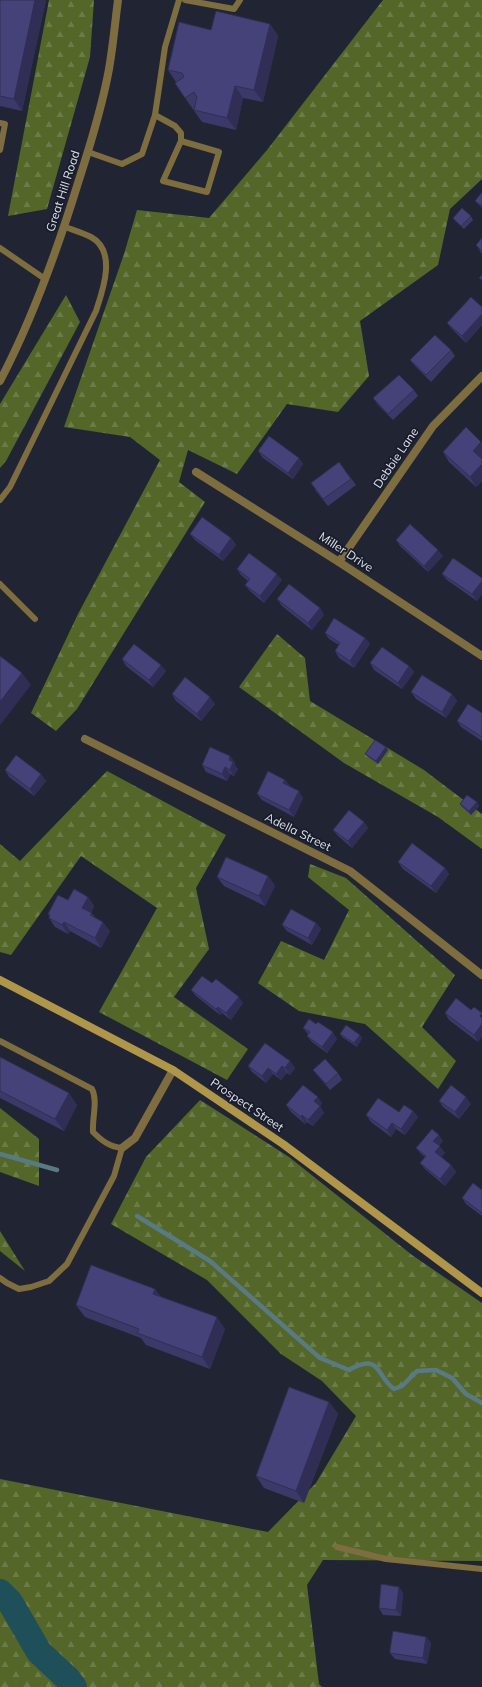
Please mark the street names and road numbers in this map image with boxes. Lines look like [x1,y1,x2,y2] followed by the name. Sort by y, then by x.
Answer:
[42,148,83,233] street label: Great Hill Road
[370,425,421,491] street label: Debbie Lane
[316,528,376,575] street label: Miller Drive
[263,809,334,854] street label: Adella Street
[208,1075,287,1135] street label: Prospect Street

